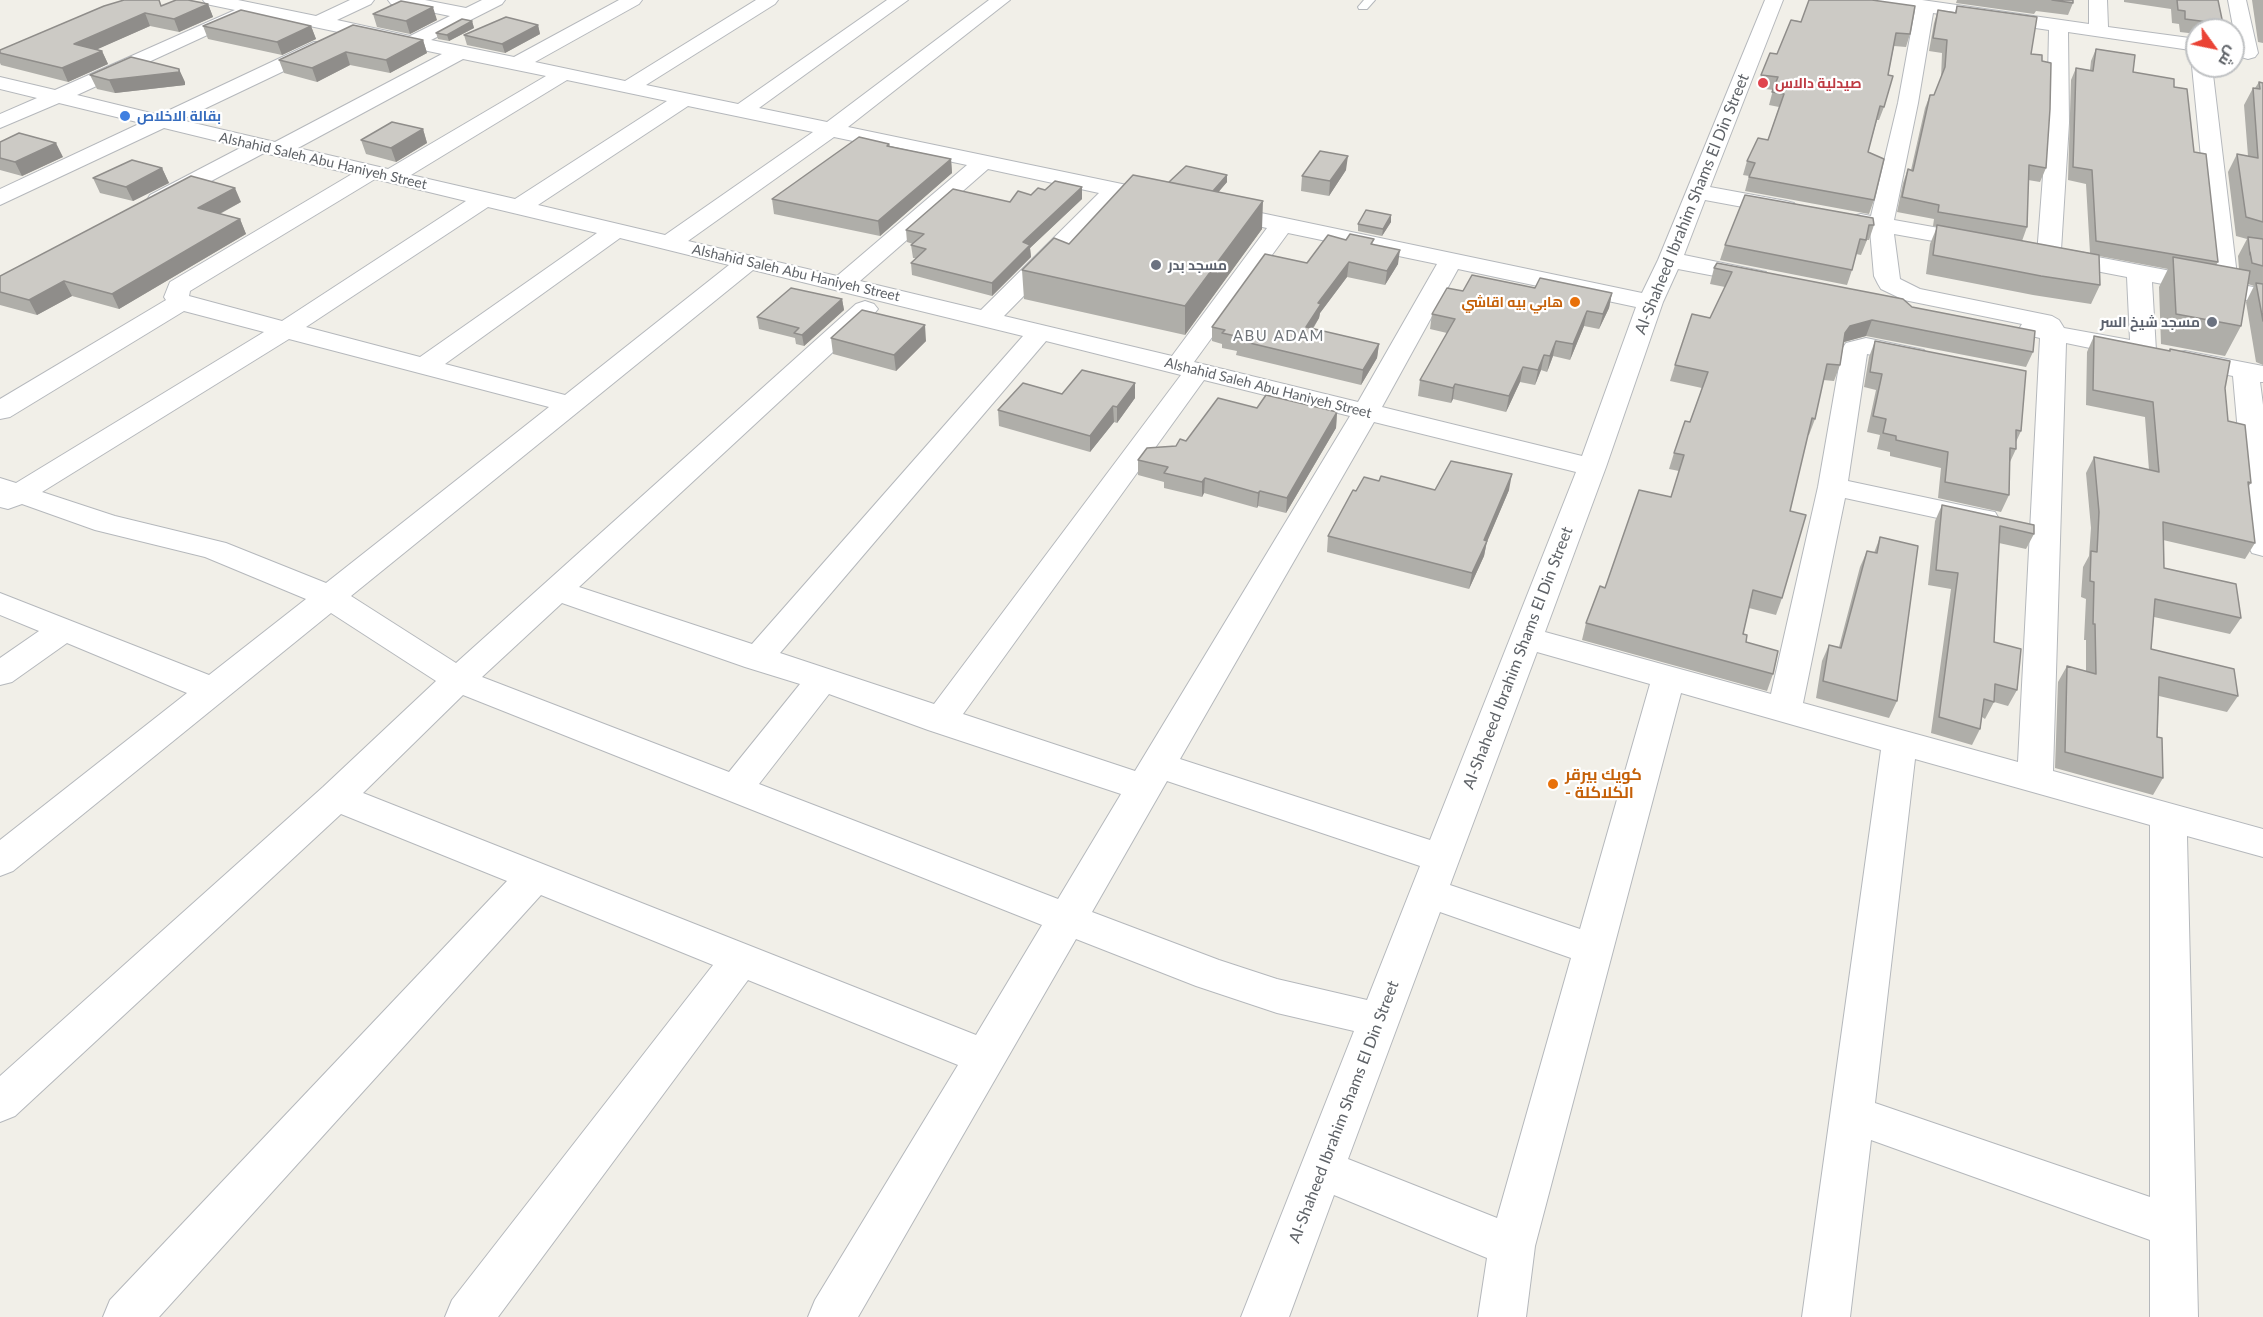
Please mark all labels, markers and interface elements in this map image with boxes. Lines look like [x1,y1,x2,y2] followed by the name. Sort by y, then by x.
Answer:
[2185,18,2245,78] north arrow
[2215,43,2242,71] text: ش
[1631,71,1753,337] street label: Al-Shaheed Ibrahim Shams El Din Street
[1775,75,1862,91] place label: صيدلية دالاس
[1756,76,1770,90] marker: صيدلية دالاس
[137,108,221,124] place label: بقالة الاخلاص
[118,109,132,123] marker: بقالة الاخلاص
[217,129,429,193] street label: Alshahid Saleh Abu Haniyeh Street
[690,241,902,305] street label: Alshahid Saleh Abu Haniyeh Street
[1168,257,1227,273] place label: مسجد بدر
[1149,258,1163,272] marker: مسجد بدر
[1461,294,1563,310] place label: هابي بيه اقاشي
[1568,295,1582,309] marker: هابي بيه اقاشي
[2100,314,2200,330] place label: مسجد شيخ السر
[2205,315,2219,329] marker: مسجد شيخ السر
[1233,327,1325,345] district label: ABU ADAM
[1163,354,1373,422] street label: Alshahid Saleh Abu Haniyeh Street
[1459,524,1577,792] street label: Al-Shaheed Ibrahim Shams El Din Street
[1565,765,1642,803] place label: كويك بيرقر - الكلاكلة
[1546,777,1560,791] marker: كويك بيرقر - الكلاكلة
[1285,978,1403,1246] street label: Al-Shaheed Ibrahim Shams El Din Street

